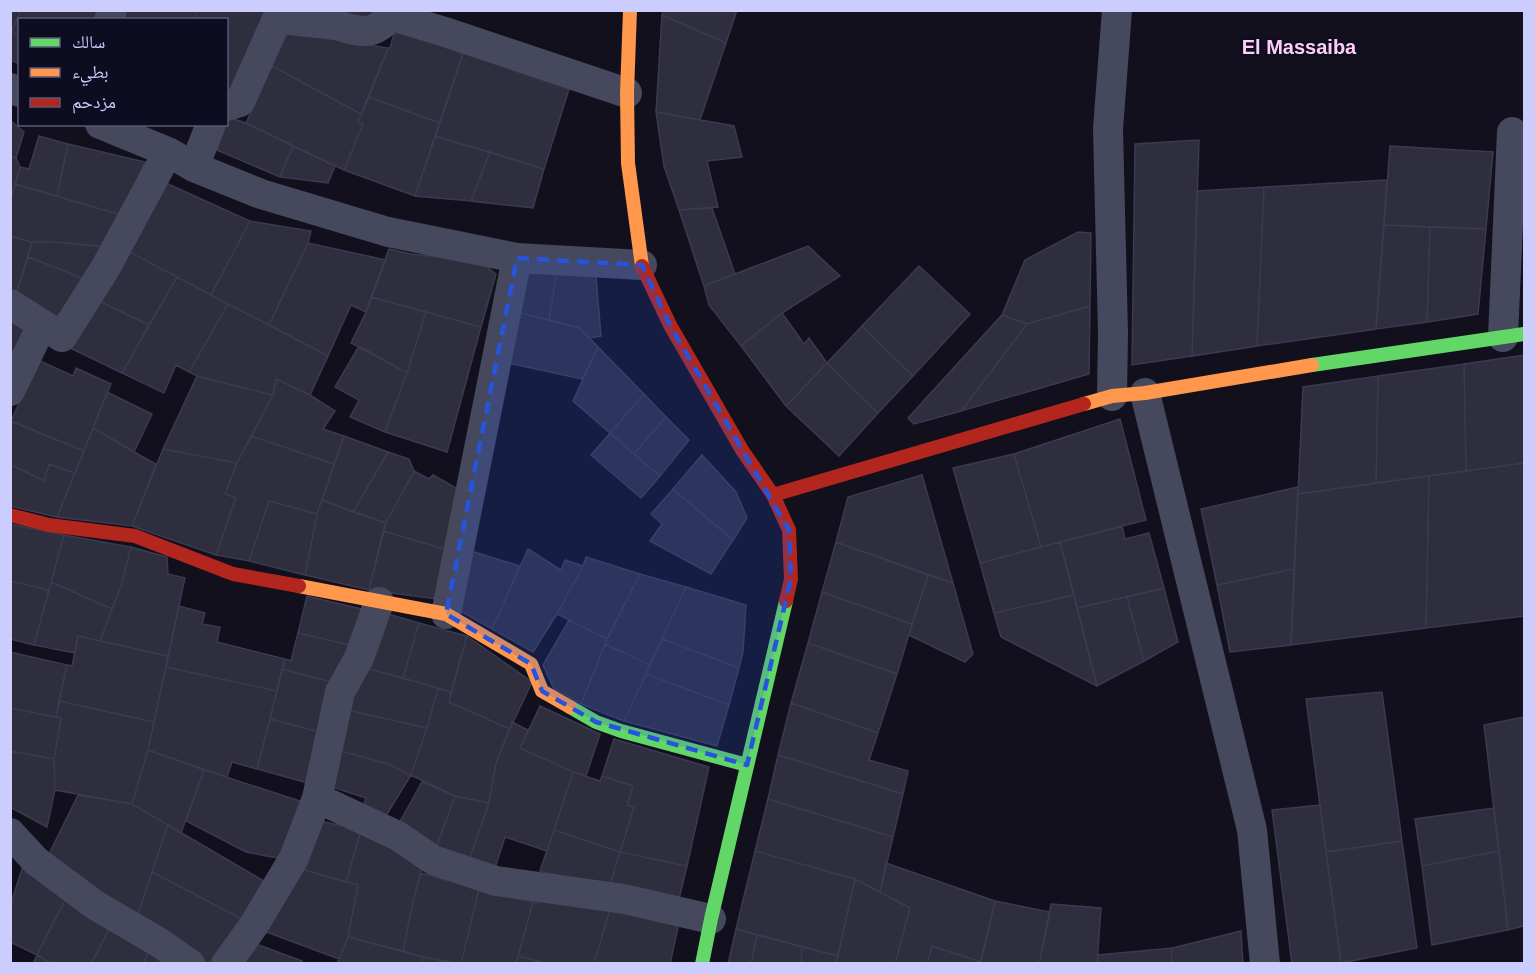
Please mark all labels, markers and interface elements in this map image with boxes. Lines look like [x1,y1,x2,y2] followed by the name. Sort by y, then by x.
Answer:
[18,18,228,126] legend
[72,32,105,52] text: سالك
[1242,36,1357,58] district label: El Massaiba
[72,62,109,87] text: بطيء
[72,92,116,114] text: مزدحم

